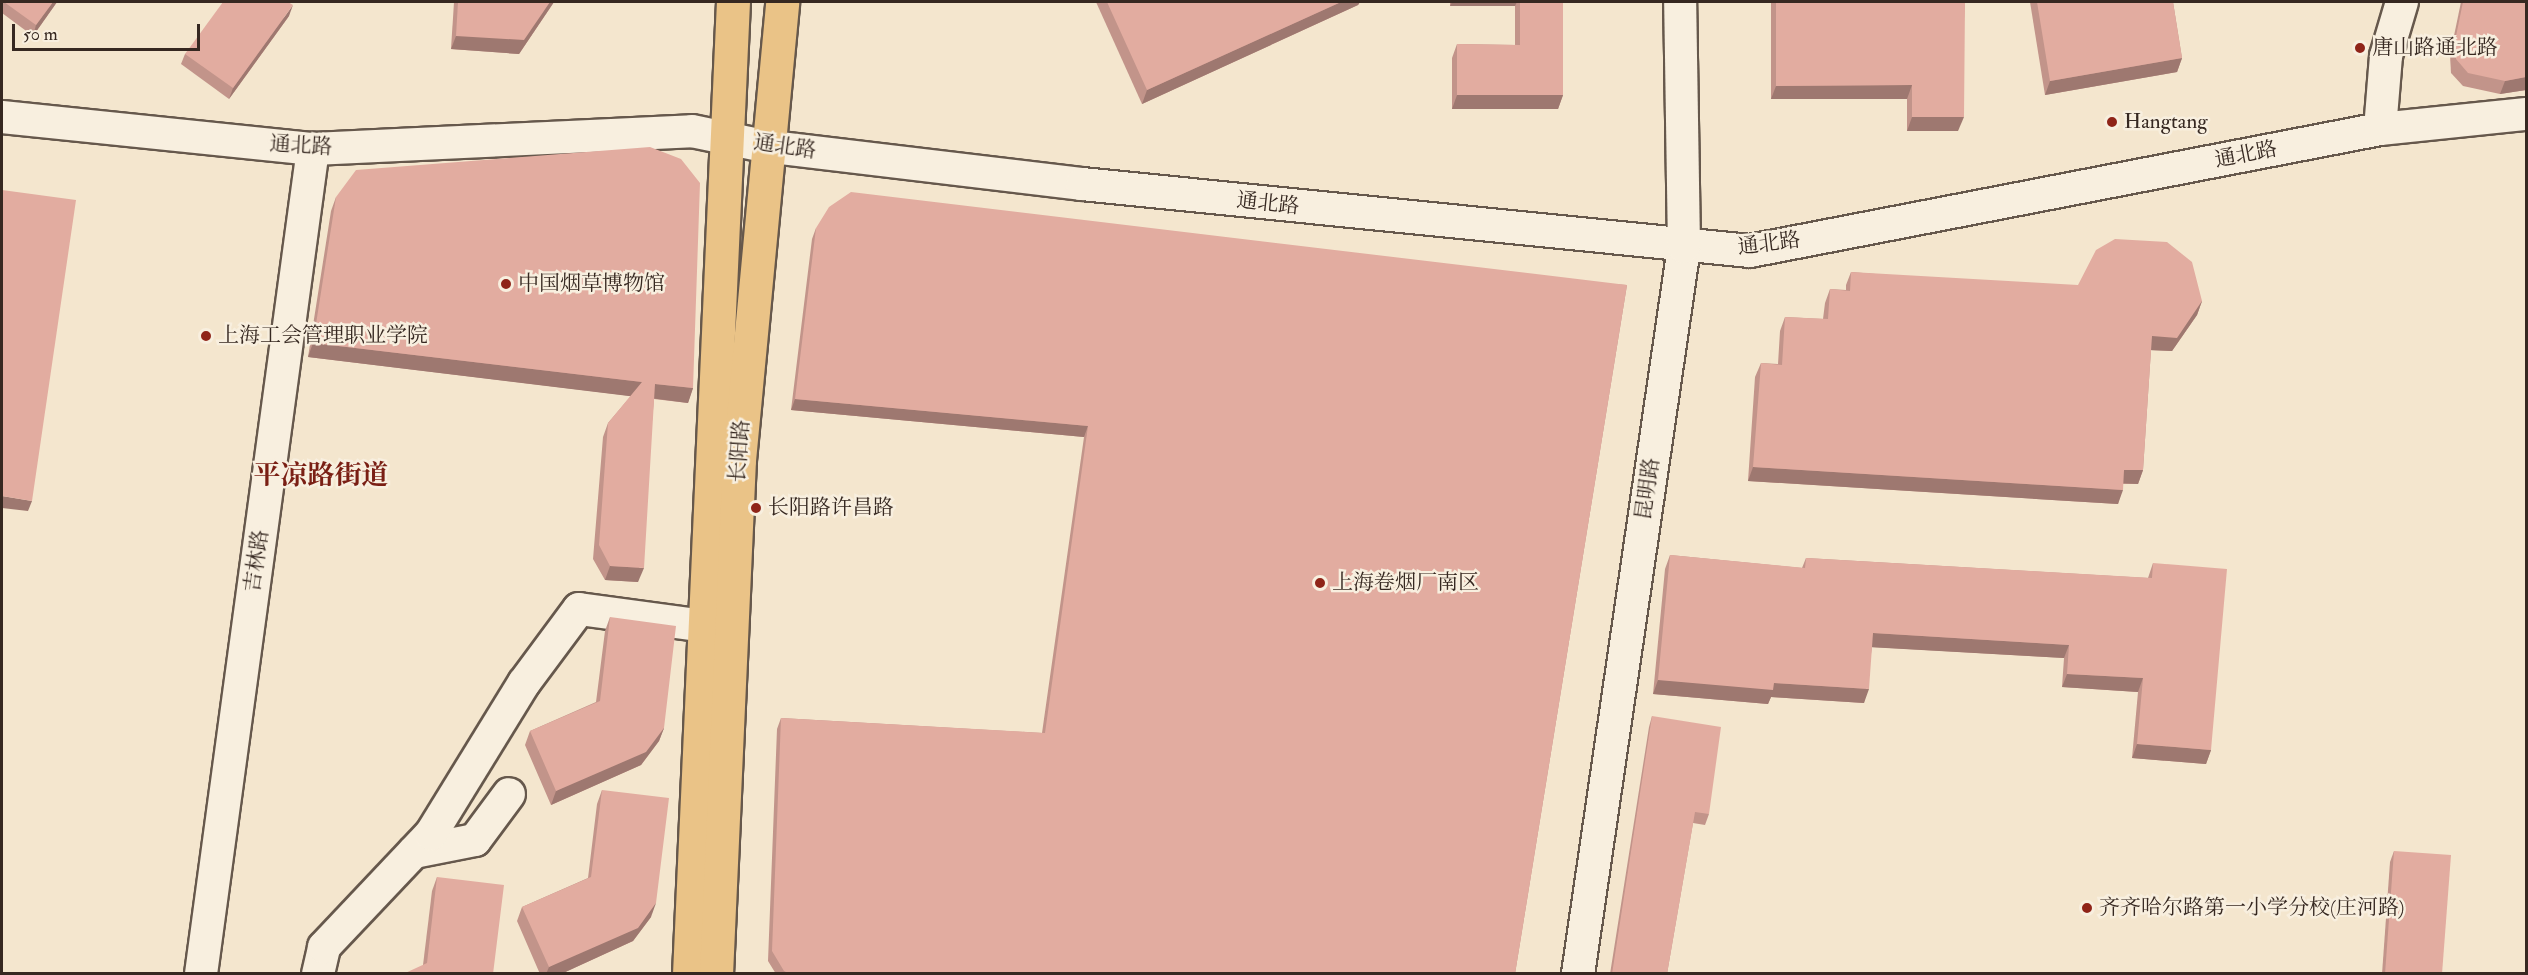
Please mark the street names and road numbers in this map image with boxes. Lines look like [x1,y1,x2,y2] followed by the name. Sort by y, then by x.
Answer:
[752,130,818,164] street label: 通北路
[269,132,333,160] street label: 通北路
[2213,137,2279,173] street label: 通北路
[1235,188,1301,220] street label: 通北路
[1736,228,1802,260] street label: 通北路
[725,419,755,483] street label: 长阳路
[1631,456,1665,522] street label: 昆明路
[240,528,274,594] street label: 吉林路

